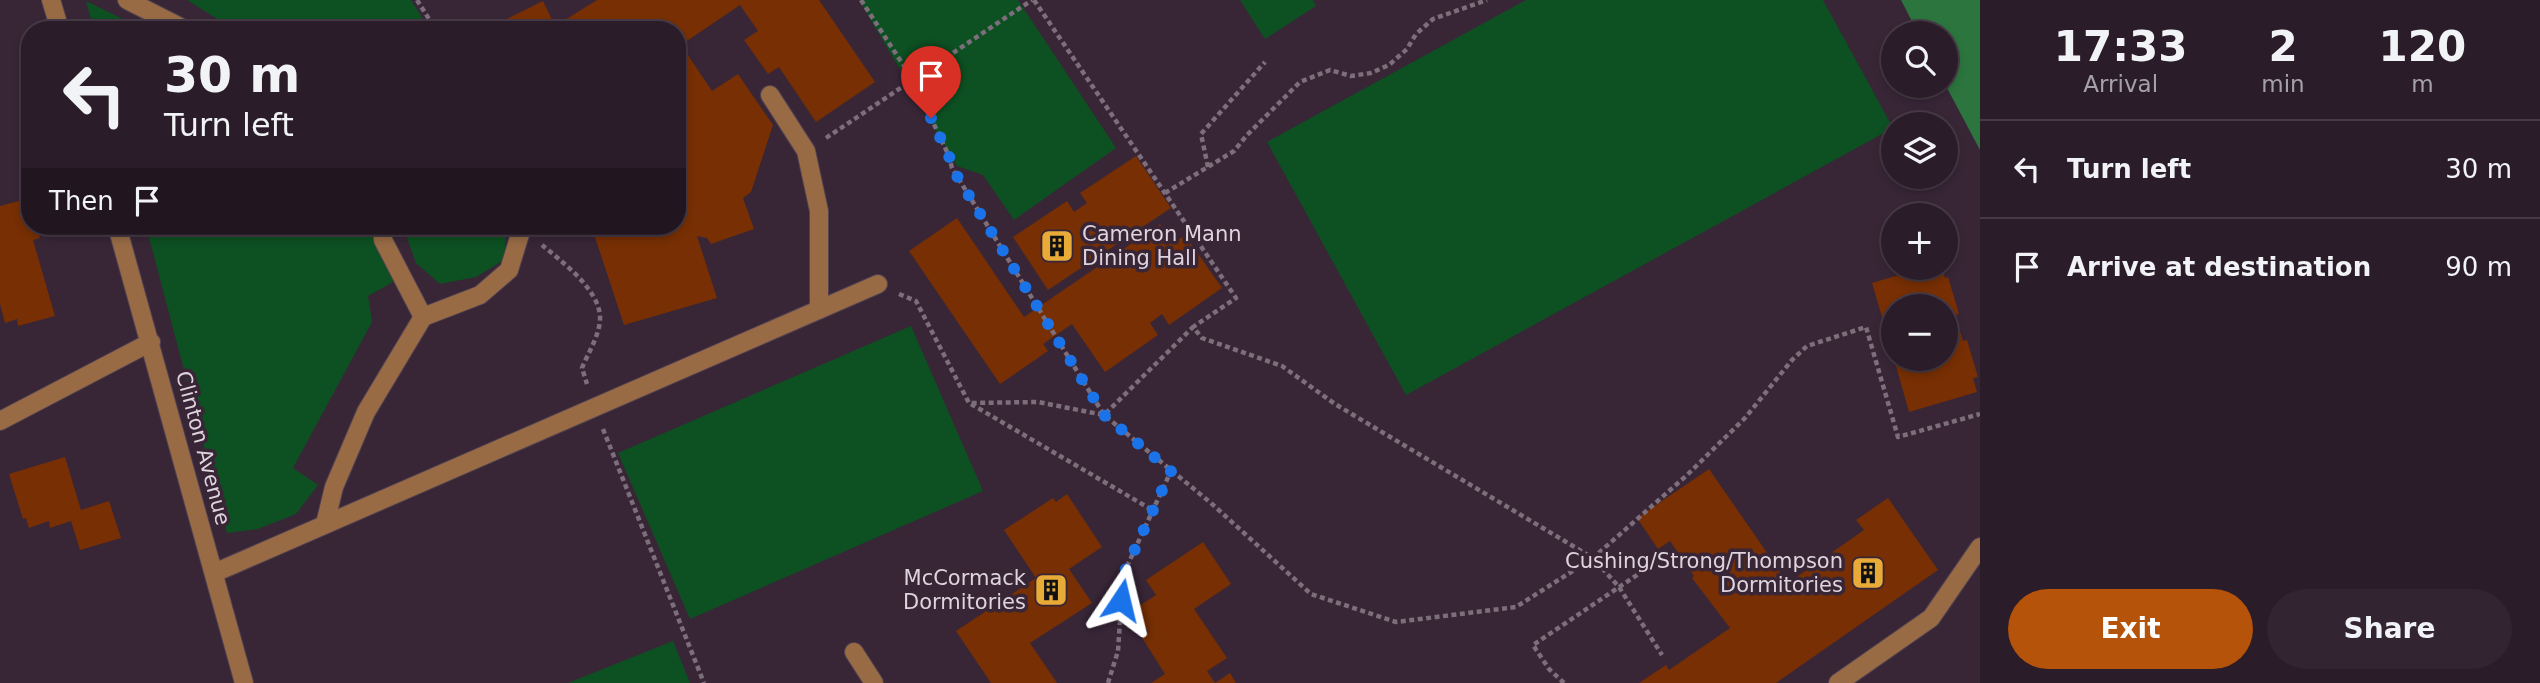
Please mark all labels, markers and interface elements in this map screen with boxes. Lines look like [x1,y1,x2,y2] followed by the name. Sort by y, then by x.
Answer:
[1881,21,1958,371] map controls
[1881,21,1958,98] button: search
[2054,22,2188,71] text: 17:33
[2268,22,2298,71] text: 2
[2379,22,2466,71] text: 120
[901,46,961,118] pin
[164,47,300,104] text: 30 m
[49,49,140,140] icon: left
[912,57,950,95] icon: arrive
[2083,71,2158,97] text: Arrival
[2261,71,2305,97] text: min
[2411,71,2434,97] text: m
[164,106,294,144] text: Turn left
[1881,112,1958,189] button: layers
[2008,150,2046,188] icon: left
[2067,154,2191,184] text: Turn left
[2445,154,2512,184] text: 30 m
[128,182,166,220] icon: arrive
[49,186,114,216] text: Then
[1881,203,1958,280] button: +
[1082,222,1242,270] place label: Cameron Mann Dining Hall
[1038,227,1076,265] building icon: Cameron Mann Dining Hall
[2008,248,2046,286] icon: arrive
[2067,252,2371,282] text: Arrive at destination
[2445,252,2512,282] text: 90 m
[1881,294,1958,371] button: −
[171,368,235,528] street label: Clinton Avenue
[1565,549,1843,597] place label: Cushing/Strong/Thompson Dormitories
[1849,554,1887,592] building icon: Cushing/Strong/Thompson Dormitories
[1084,563,1158,637] position arrow
[903,566,1027,614] place label: McCormack Dormitories
[1032,571,1070,609] building icon: McCormack Dormitories
[2008,589,2253,669] button: Exit
[2267,589,2512,669] button: Share

